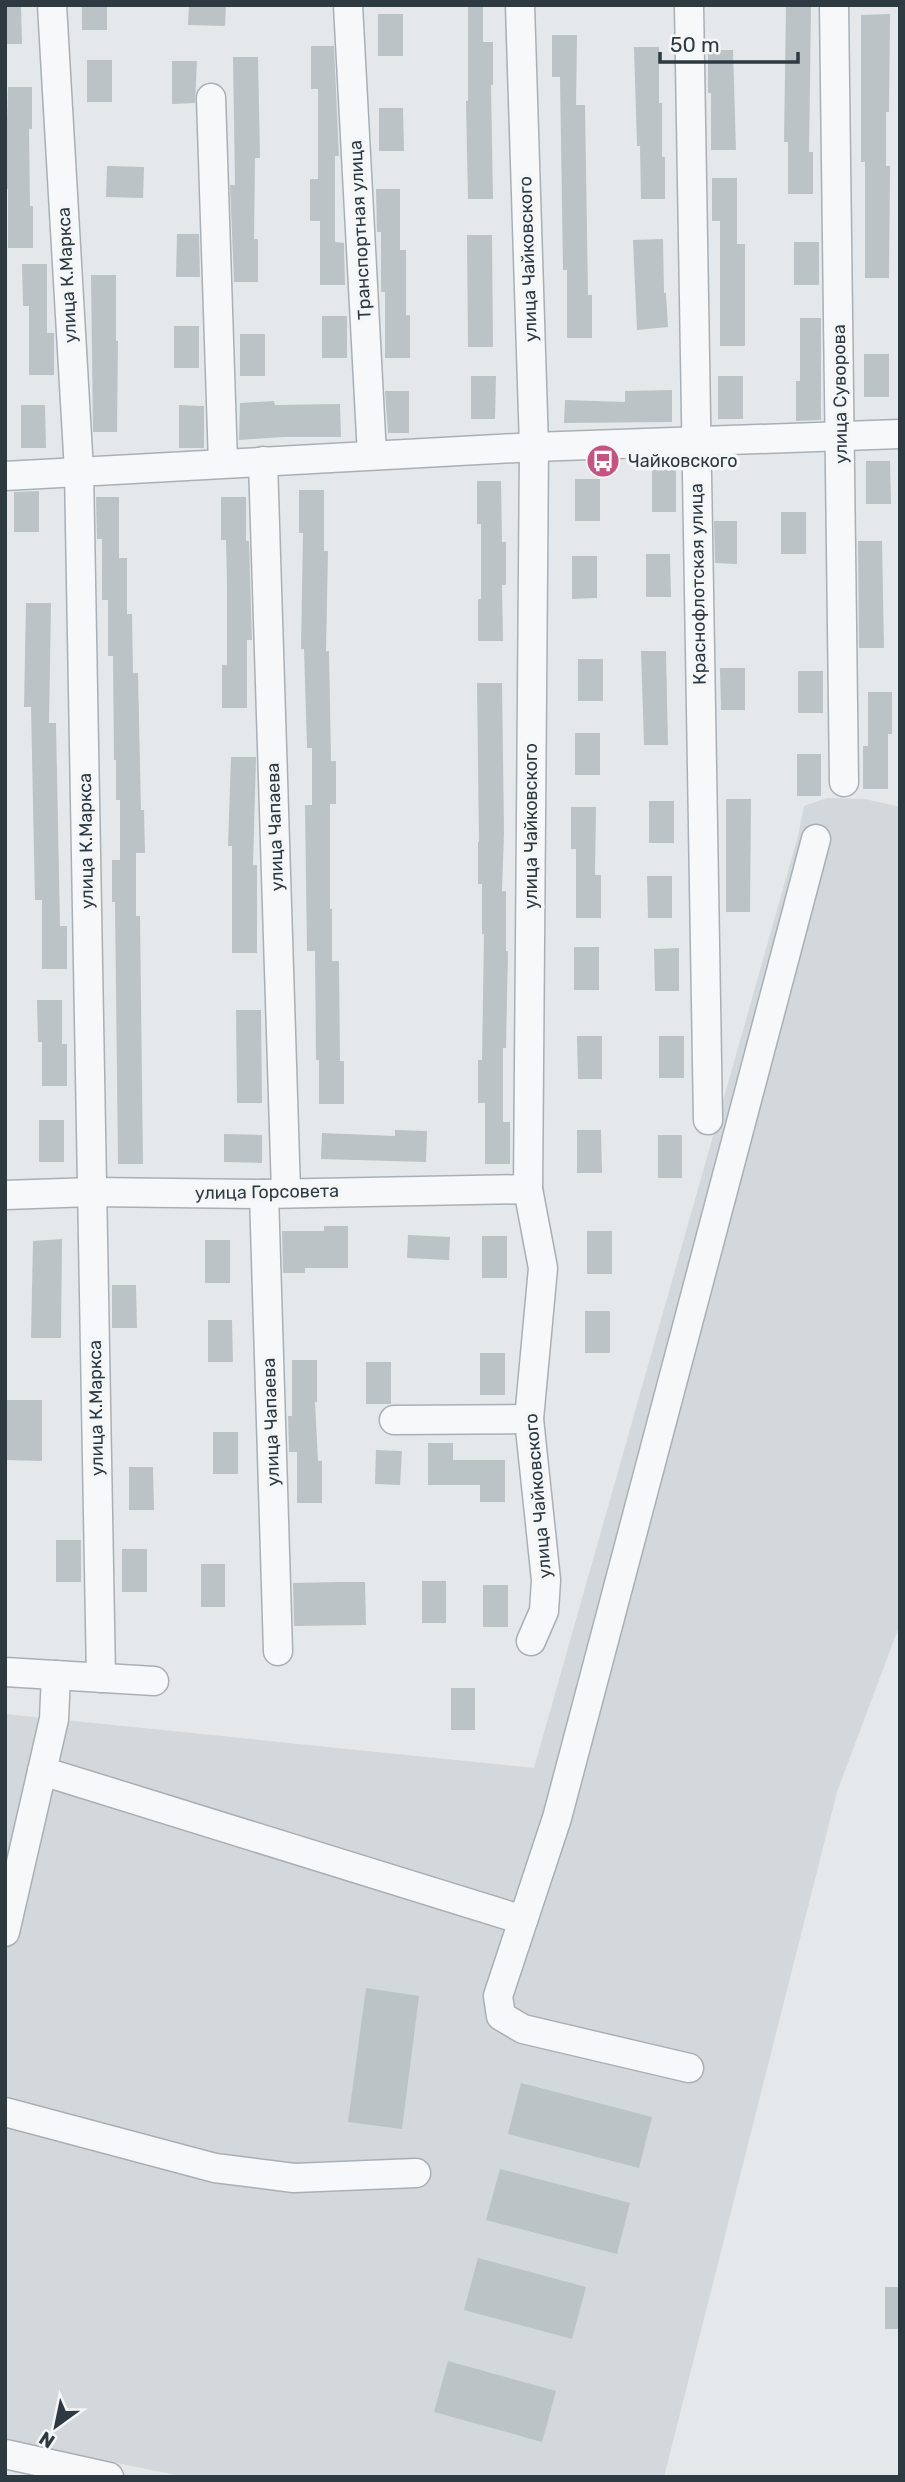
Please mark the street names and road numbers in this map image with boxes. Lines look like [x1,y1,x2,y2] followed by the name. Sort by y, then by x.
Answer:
[344,140,376,320] street label: Транспортная улица
[514,176,542,342] street label: улица Чайковского
[52,206,82,344] street label: улица К.Маркса
[828,324,852,464] street label: улица Суворова
[685,483,711,685] street label: Краснофлотская улица
[520,743,542,909] street label: улица Чайковского
[262,762,288,892] street label: улица Чапаева
[74,773,98,909] street label: улица К.Маркса
[195,1180,339,1204] street label: улица Горсовета
[84,1340,108,1476] street label: улица К.Маркса
[258,1357,284,1487] street label: улица Чапаева
[520,1412,556,1580] street label: улица Чайковского

